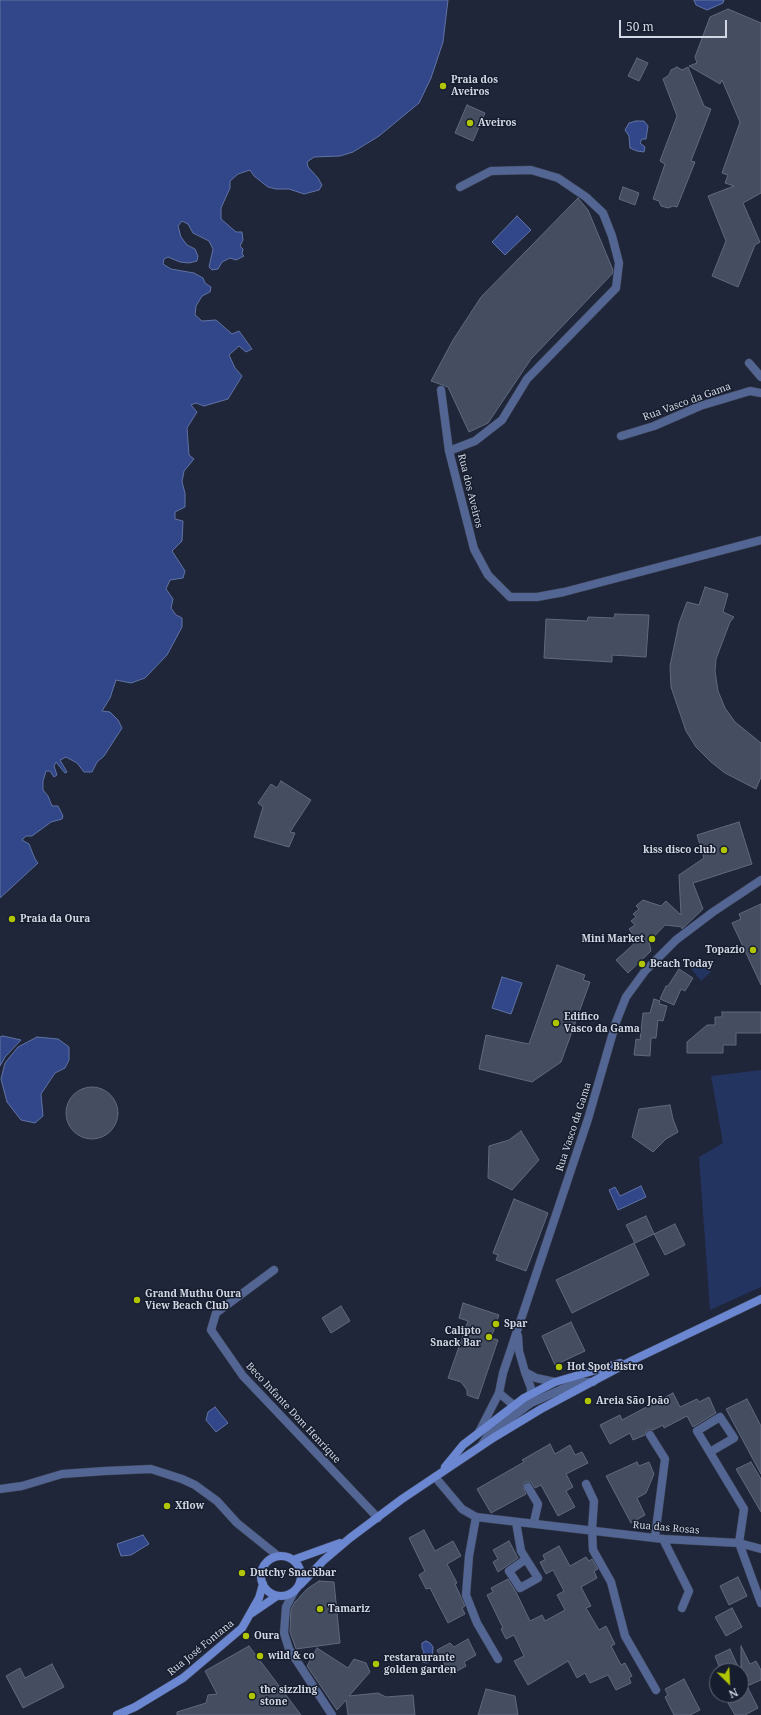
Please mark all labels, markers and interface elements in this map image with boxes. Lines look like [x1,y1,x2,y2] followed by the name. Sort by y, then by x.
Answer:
[621,12,729,38] scale bar
[626,18,654,35] text: 50 m
[451,74,498,98] place label: Praia dos Aveiros
[438,81,448,91] marker: Praia dos Aveiros
[478,117,516,129] place label: Aveiros
[465,118,475,128] marker: Aveiros
[641,380,733,424] street label: Rua Vasco da Gama
[455,453,485,529] street label: Rua dos Aveiros
[643,844,716,856] place label: kiss disco club
[719,845,729,855] marker: kiss disco club
[20,913,90,925] place label: Praia da Oura
[7,914,17,924] marker: Praia da Oura
[581,933,644,945] place label: Mini Market
[647,934,657,944] marker: Mini Market
[705,944,745,956] place label: Topazio
[748,945,758,955] marker: Topazio
[650,958,713,970] place label: Beach Today
[637,959,647,969] marker: Beach Today
[564,1011,640,1034] place label: Edifico Vasco da Gama
[551,1018,561,1028] marker: Edifico Vasco da Gama
[554,1081,594,1173] street label: Rua Vasco da Gama
[145,1288,241,1312] place label: Grand Muthu Oura View Beach Club
[132,1295,142,1305] marker: Grand Muthu Oura View Beach Club
[504,1318,527,1330] place label: Spar
[491,1319,501,1329] marker: Spar
[430,1325,481,1348] place label: Calipto Snack Bar
[484,1332,494,1342] marker: Calipto Snack Bar
[243,1360,343,1466] street label: Beco Infante Dom Henrique
[567,1361,643,1373] place label: Hot Spot Bistro
[554,1362,564,1372] marker: Hot Spot Bistro
[596,1395,669,1407] place label: Areia São João
[583,1396,593,1406] marker: Areia São João
[175,1500,204,1512] place label: Xflow
[162,1501,172,1511] marker: Xflow
[632,1519,700,1537] street label: Rua das Rosas
[250,1567,336,1579] place label: Dutchy Snackbar
[237,1568,247,1578] marker: Dutchy Snackbar
[328,1603,370,1615] place label: Tamariz
[315,1604,325,1614] marker: Tamariz
[165,1618,237,1678] street label: Rua José Fontana
[254,1630,280,1642] place label: Oura
[241,1631,251,1641] marker: Oura
[268,1650,315,1662] place label: wild & co
[255,1651,265,1661] marker: wild & co
[384,1652,456,1676] place label: restaraurante golden garden
[371,1659,381,1669] marker: restaraurante golden garden
[709,1663,749,1703] north arrow
[260,1684,317,1708] place label: the sizzling stone
[727,1685,741,1702] text: N
[247,1691,257,1701] marker: the sizzling stone

